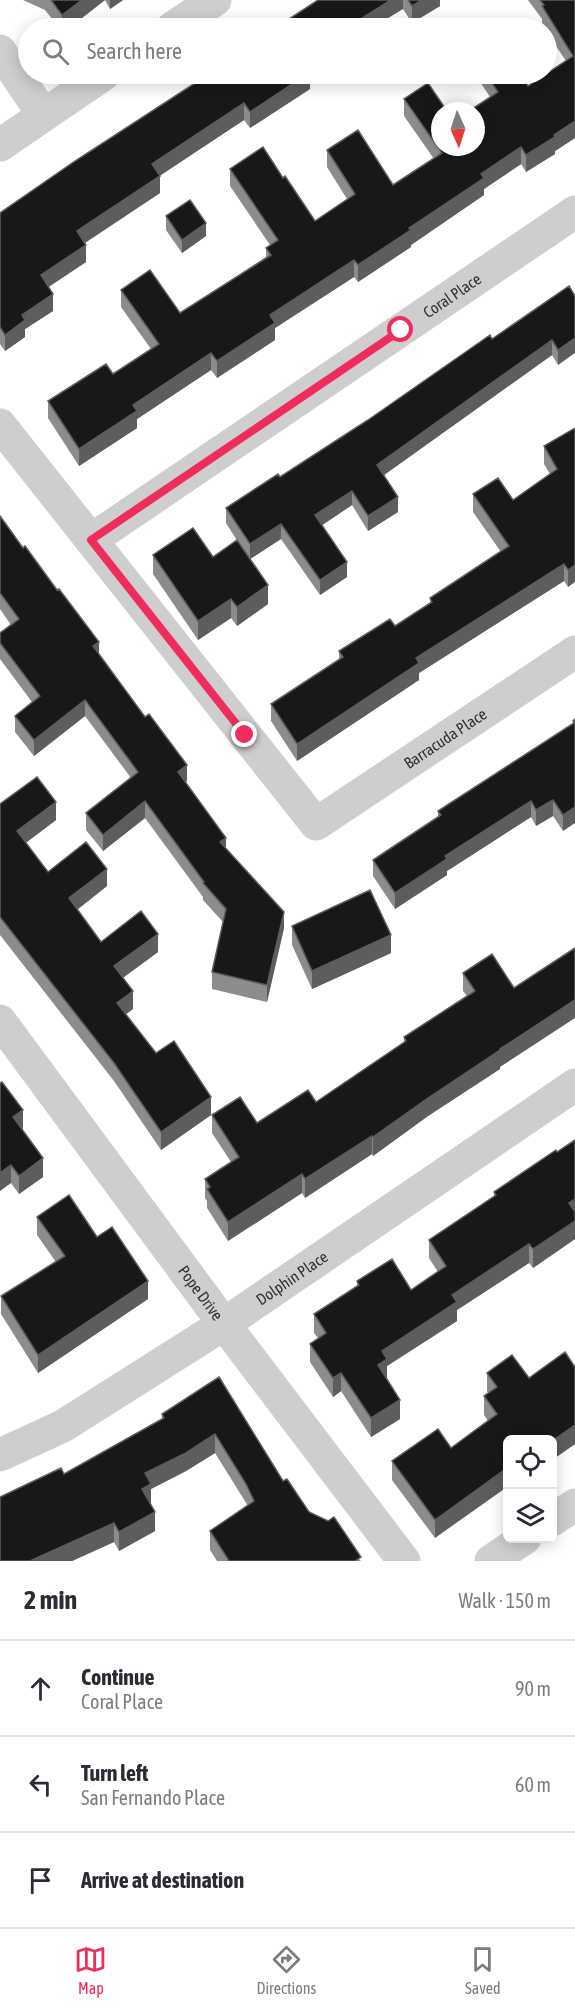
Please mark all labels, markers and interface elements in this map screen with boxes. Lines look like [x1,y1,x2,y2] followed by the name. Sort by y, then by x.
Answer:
[18,18,557,84] search box
[39,35,72,68] icon: search
[87,38,182,64] text: Search here
[431,102,485,156] north arrow
[420,270,484,321] street label: Coral Place
[387,316,413,342] route start
[400,704,490,772] street label: Barracuda Place
[231,721,257,747] route end
[253,1247,331,1308] street label: Dolphin Place
[175,1262,227,1324] street label: Pope Drive
[503,1435,557,1543] map controls
[503,1435,557,1489] button: locate
[503,1489,557,1543] button: layers
[24,1585,77,1615] text: 2 min
[459,1589,551,1612] text: Walk · 150 m
[81,1664,155,1690] text: Continue
[24,1672,57,1705] icon: ahead
[515,1677,551,1700] text: 90 m
[81,1690,163,1713] text: Coral Place
[81,1760,148,1786] text: Turn left
[24,1768,57,1801] icon: left
[515,1773,551,1796] text: 60 m
[81,1786,225,1809] text: San Fernando Place
[24,1864,57,1897] icon: arrive
[81,1867,244,1893] text: Arrive at destination
[74,1943,107,1997] tab: Map
[256,1943,316,1997] tab: Directions
[465,1943,500,1997] tab: Saved

